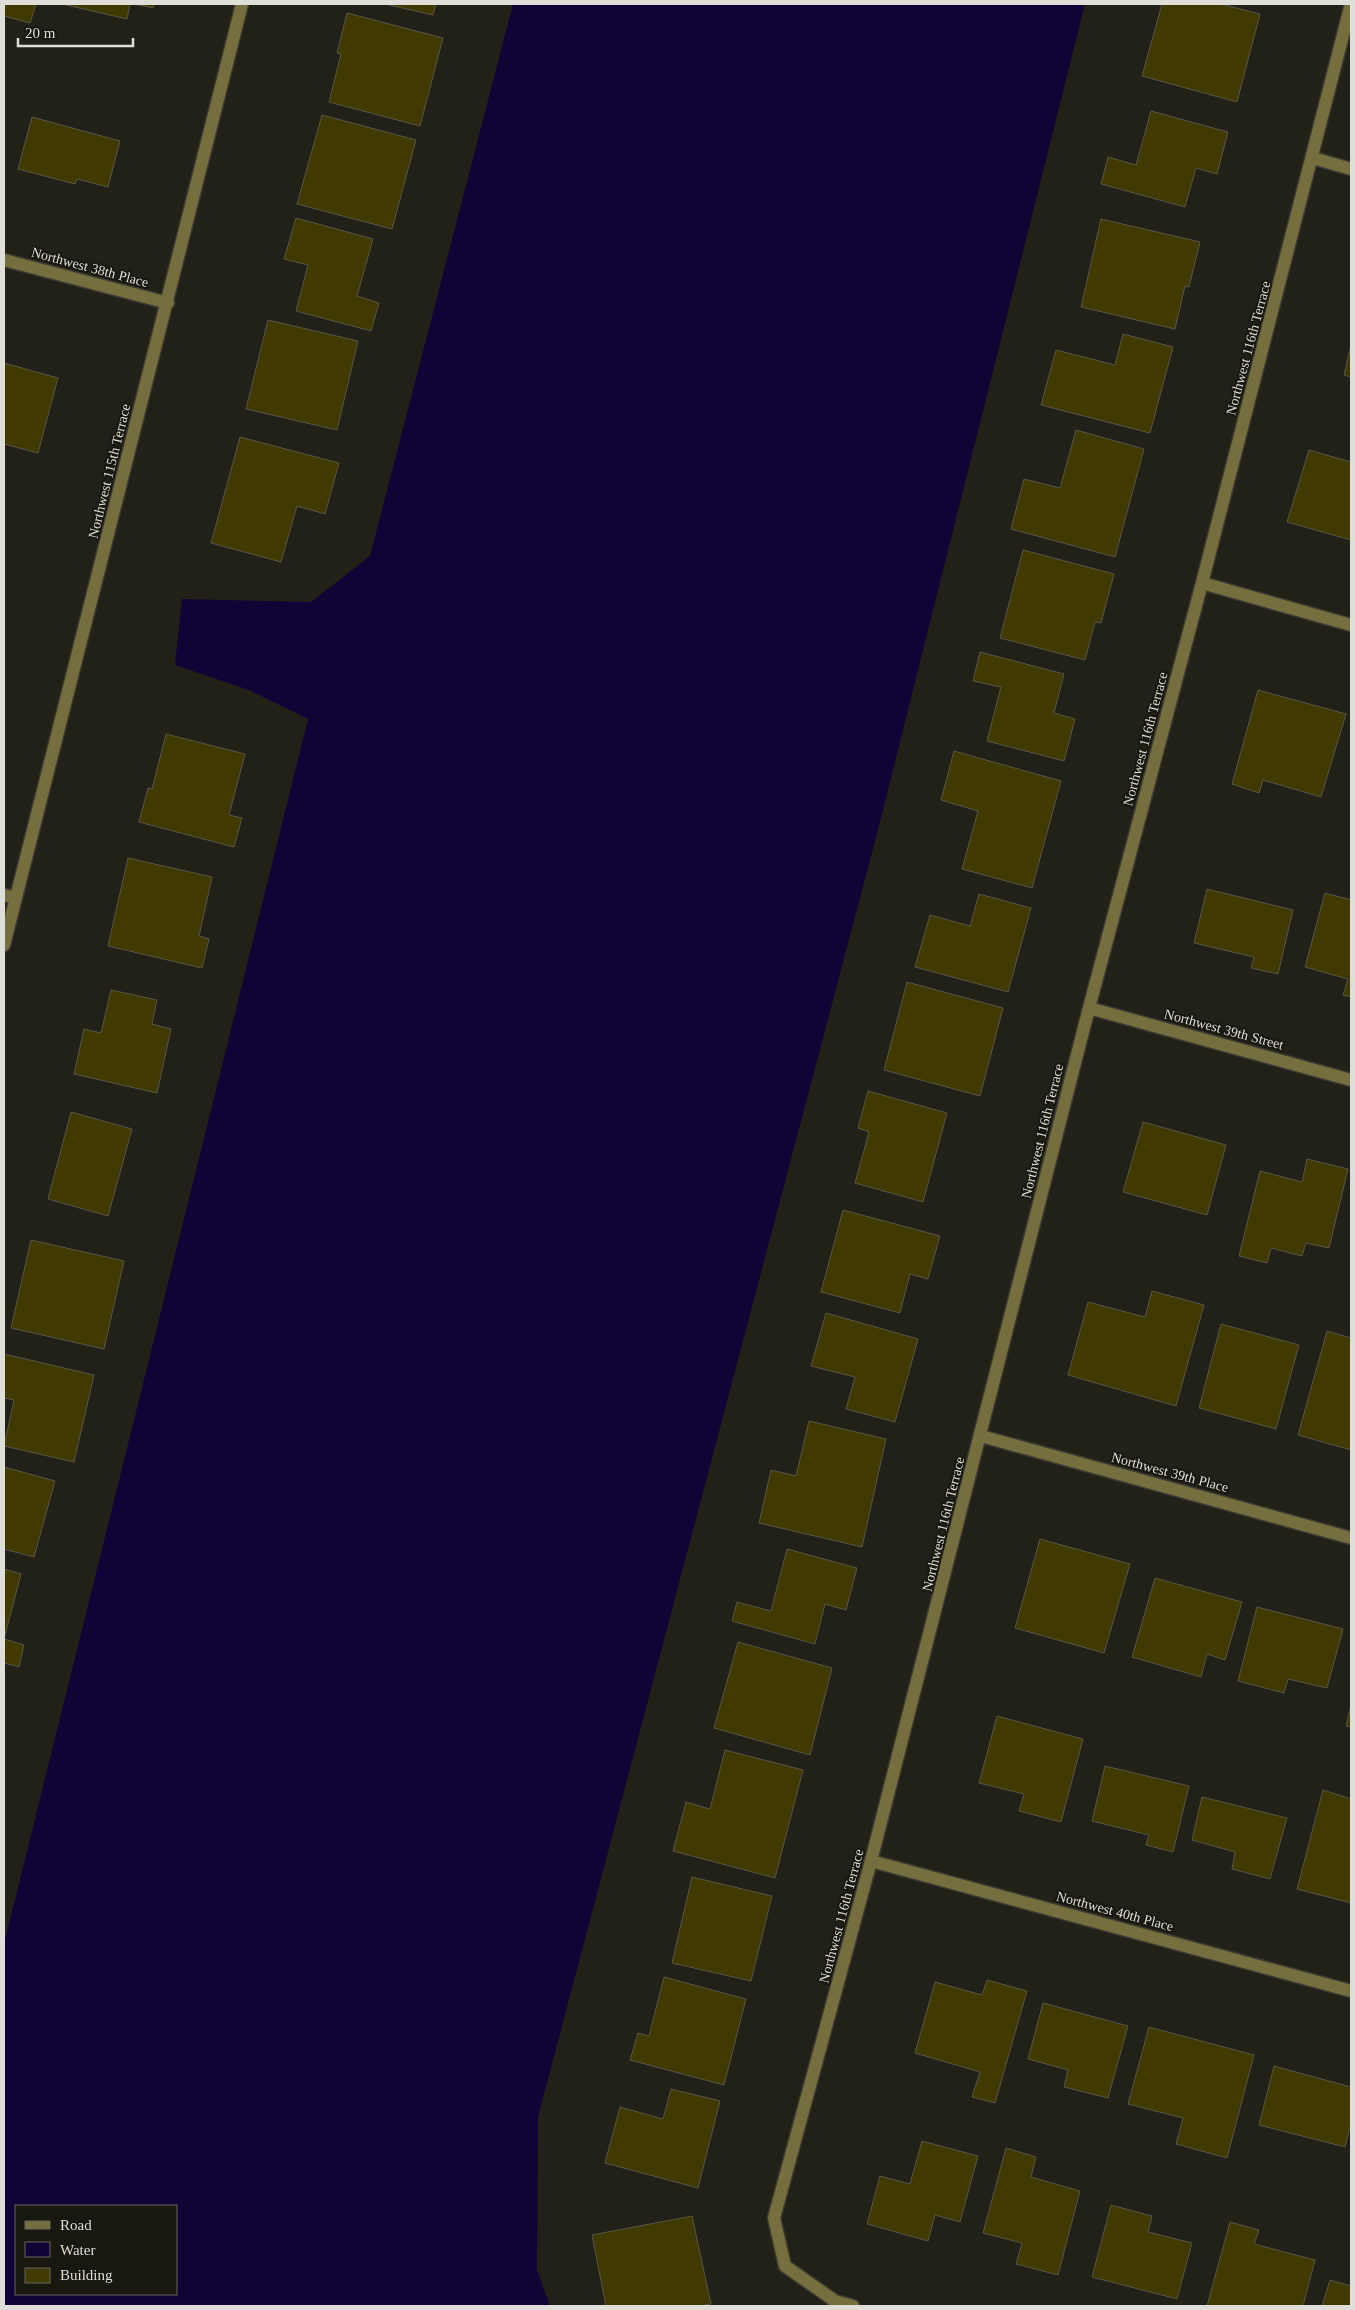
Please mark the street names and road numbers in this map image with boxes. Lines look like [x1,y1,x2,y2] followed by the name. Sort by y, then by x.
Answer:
[30,245,150,290] street label: Northwest 38th Place
[1223,279,1274,417] street label: Northwest 116th Terrace
[85,402,133,540] street label: Northwest 115th Terrace
[1120,670,1171,808] street label: Northwest 116th Terrace
[1163,1006,1285,1053] street label: Northwest 39th Street
[1018,1062,1066,1200] street label: Northwest 116th Terrace
[1110,1450,1230,1495] street label: Northwest 39th Place
[919,1455,967,1593] street label: Northwest 116th Terrace
[816,1847,867,1985] street label: Northwest 116th Terrace
[1055,1889,1175,1934] street label: Northwest 40th Place

